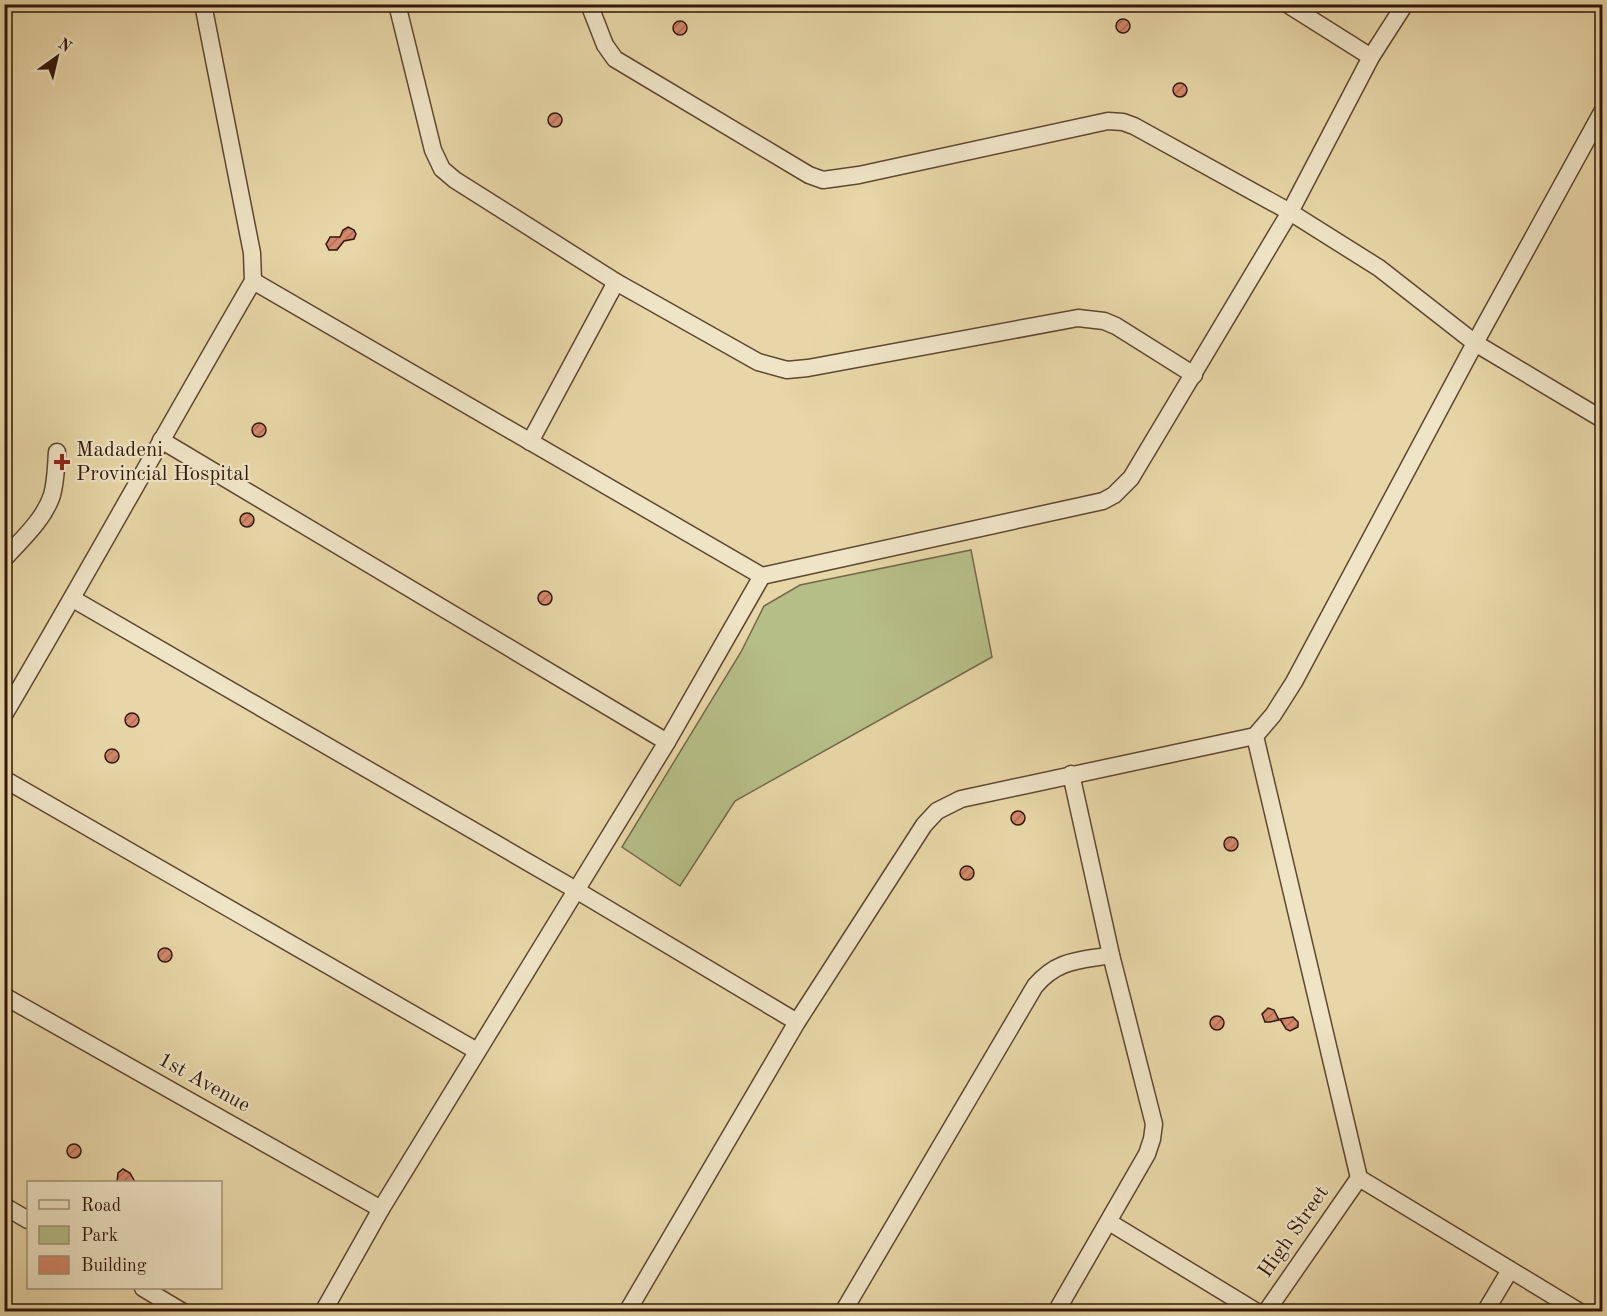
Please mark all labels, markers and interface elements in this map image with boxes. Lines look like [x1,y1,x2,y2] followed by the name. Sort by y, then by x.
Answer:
[27,27,87,87] north arrow
[55,36,74,57] text: N
[76,440,250,485] place label: Madadeni Provincial Hospital
[53,453,71,471] marker: Madadeni Provincial Hospital
[155,1049,253,1117] street label: 1st Avenue
[27,1181,222,1289] legend
[1255,1182,1333,1282] street label: High Street
[81,1197,121,1215] text: Road
[81,1227,118,1245] text: Park
[81,1257,147,1275] text: Building

